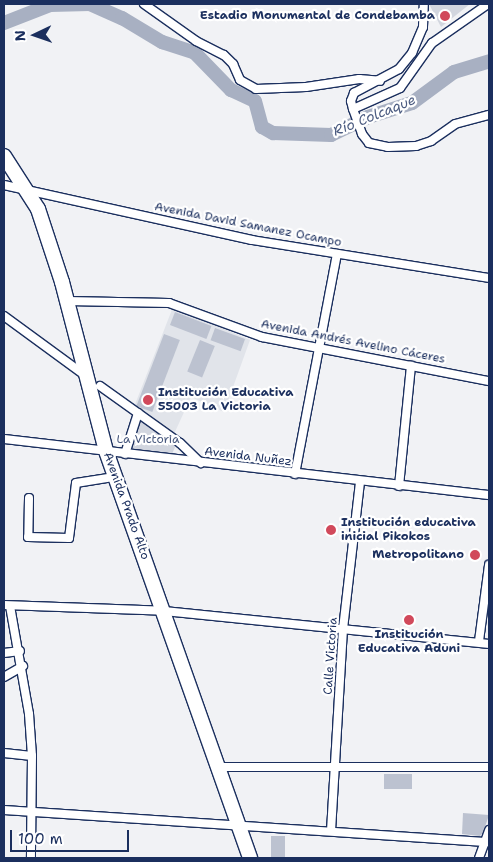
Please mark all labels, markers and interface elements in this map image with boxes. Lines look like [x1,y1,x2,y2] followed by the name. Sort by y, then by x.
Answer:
[200,9,435,23] place label: Estadio Monumental de Condebamba
[10,10,60,60] north arrow
[439,10,451,22] marker: Estadio Monumental de Condebamba
[11,30,29,42] text: N
[330,91,418,139] water label: Río Colcaque
[153,200,343,250] street label: Avenida David Samanez Ocampo
[260,317,446,367] street label: Avenida Andrés Avelino Cáceres
[158,386,293,414] place label: Institución Educativa 55003 La Victoria
[142,394,154,406] marker: Institución Educativa 55003 La Victoria
[117,433,179,447] park label: La Victoria
[203,444,293,470] street label: Avenida Nuñez
[100,450,152,562] street label: Avenida Prado Alto
[341,516,476,544] place label: Institución educativa inicial Pikokos
[325,524,337,536] marker: Institución educativa inicial Pikokos
[372,548,464,562] place label: Metropolitano
[468,548,482,562] marker: Metropolitano
[403,614,415,626] marker: Institución Educativa Aduni
[321,617,341,695] street label: Calle Victoria
[358,628,460,656] place label: Institución Educativa Aduni
[12,820,131,852] scale bar
[18,829,63,849] text: 100 m

